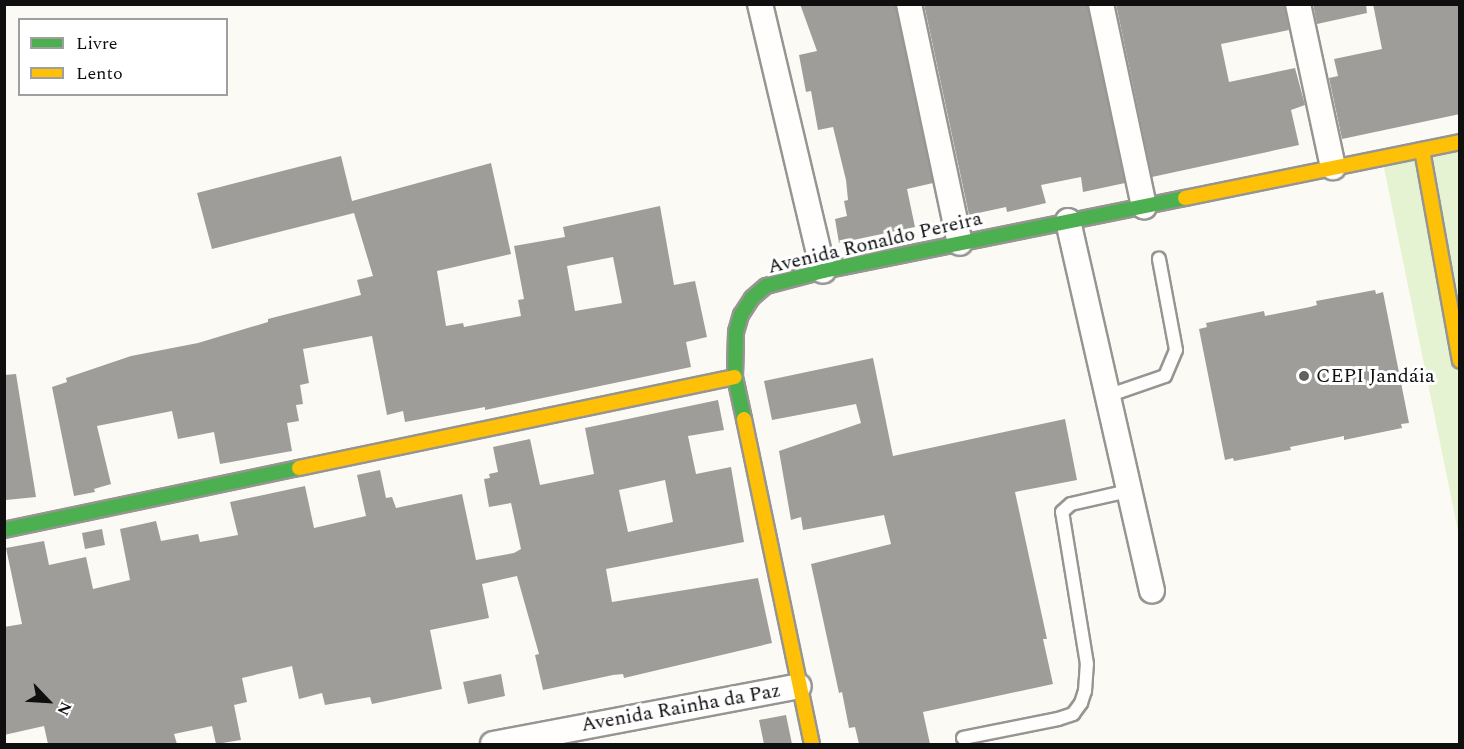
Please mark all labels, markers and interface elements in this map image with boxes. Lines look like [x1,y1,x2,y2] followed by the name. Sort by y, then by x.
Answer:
[18,18,228,96] legend
[76,30,118,57] text: Livre
[76,60,123,87] text: Lento
[766,207,984,279] street label: Avenida Ronaldo Pereira
[1316,364,1435,388] place label: CEPI Jandáia
[1297,369,1311,383] marker: CEPI Jandáia
[18,671,78,731] north arrow
[579,679,783,737] street label: Avenida Rainha da Paz
[51,698,78,720] text: N

